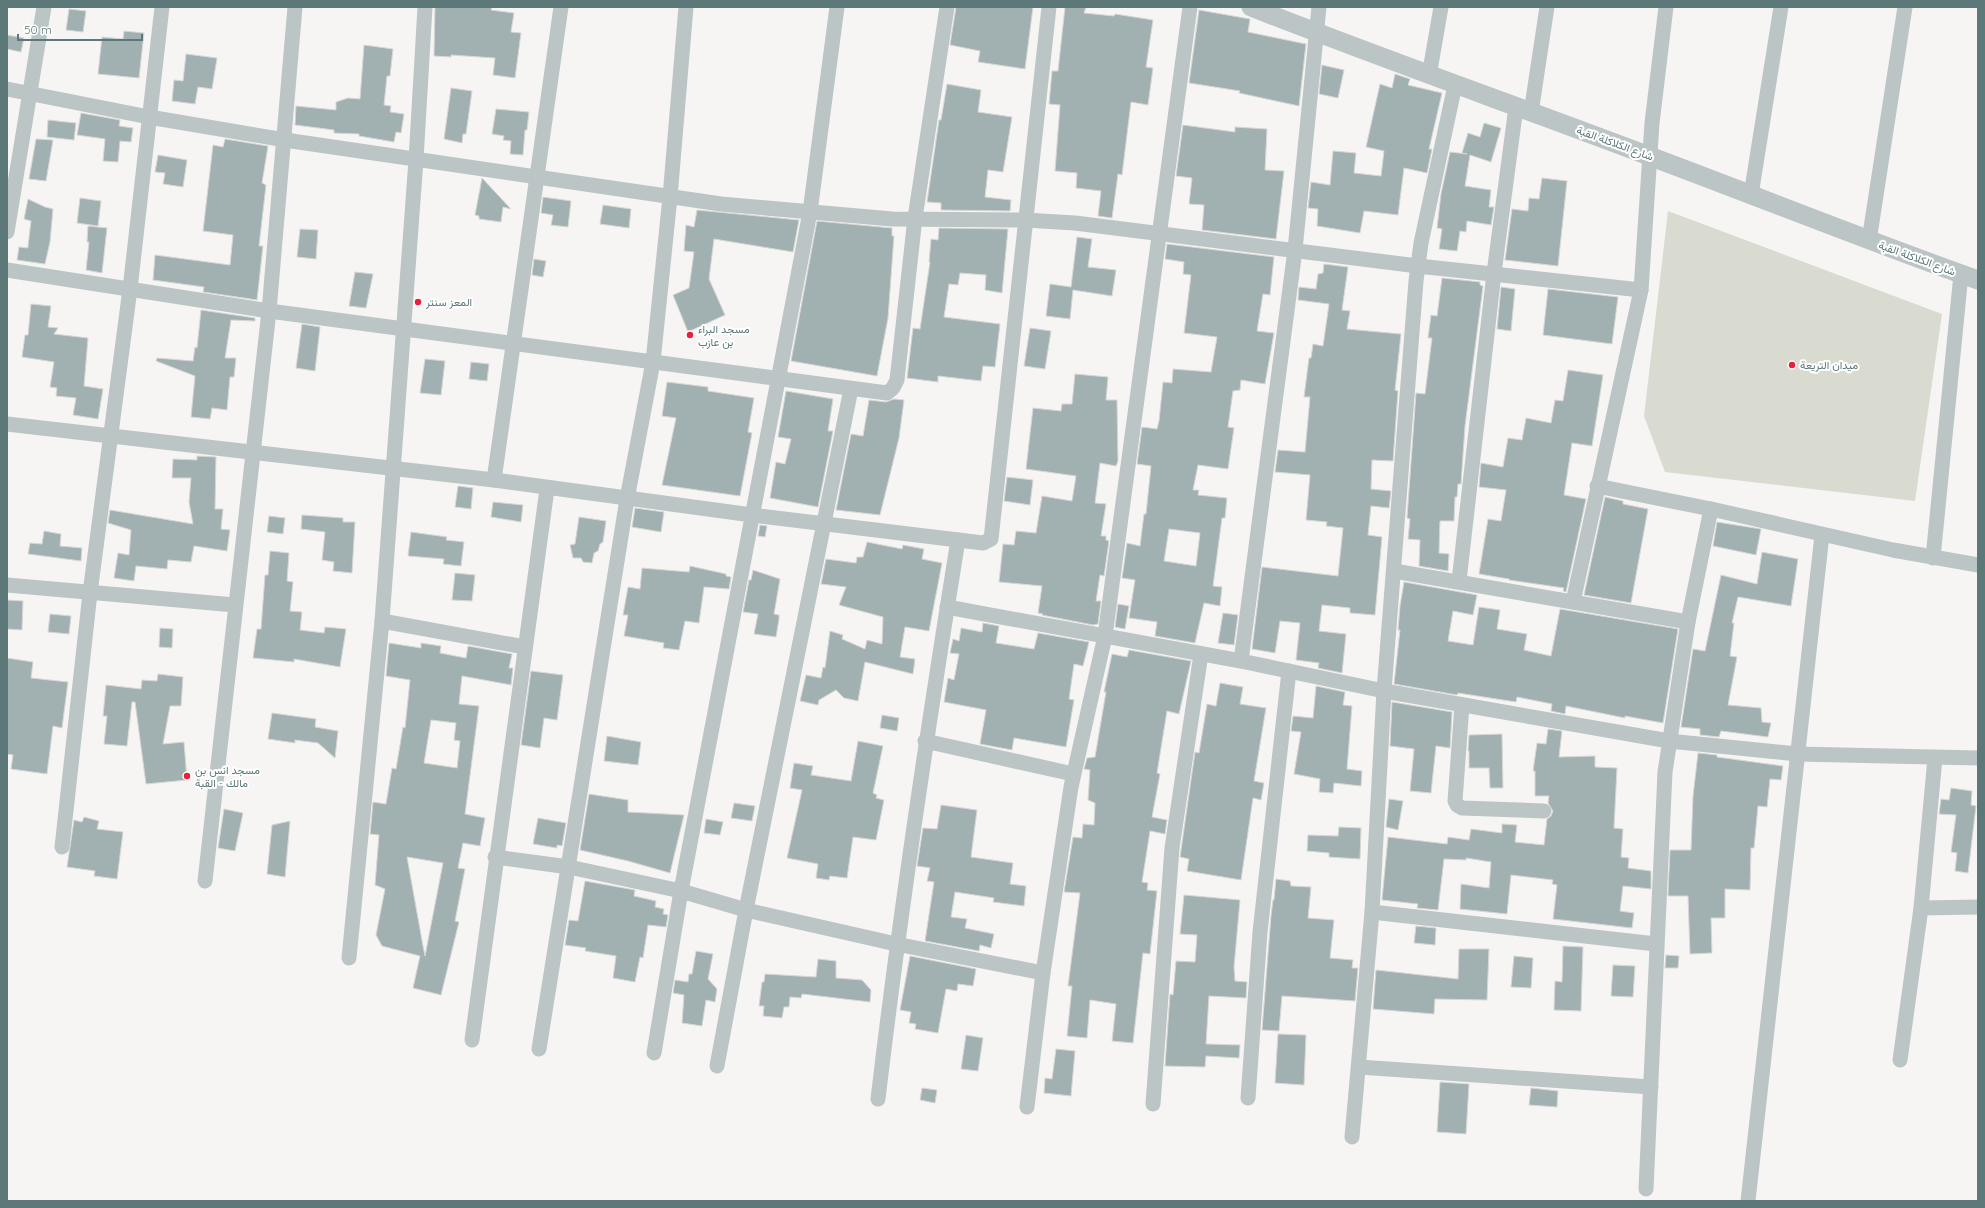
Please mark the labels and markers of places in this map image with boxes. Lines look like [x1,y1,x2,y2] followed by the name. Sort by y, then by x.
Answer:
[425,295,472,309] place label: المعز سنتر
[413,297,423,307] marker: المعز سنتر
[698,322,750,349] place label: مسجد البراء بن عازب
[685,330,695,340] marker: مسجد البراء بن عازب
[1800,358,1858,372] place label: ميدان التريعة
[1787,360,1797,370] marker: ميدان التريعة
[195,763,260,790] place label: مسجد انس بن مالك - القبة
[182,771,192,781] marker: مسجد انس بن مالك - القبة

